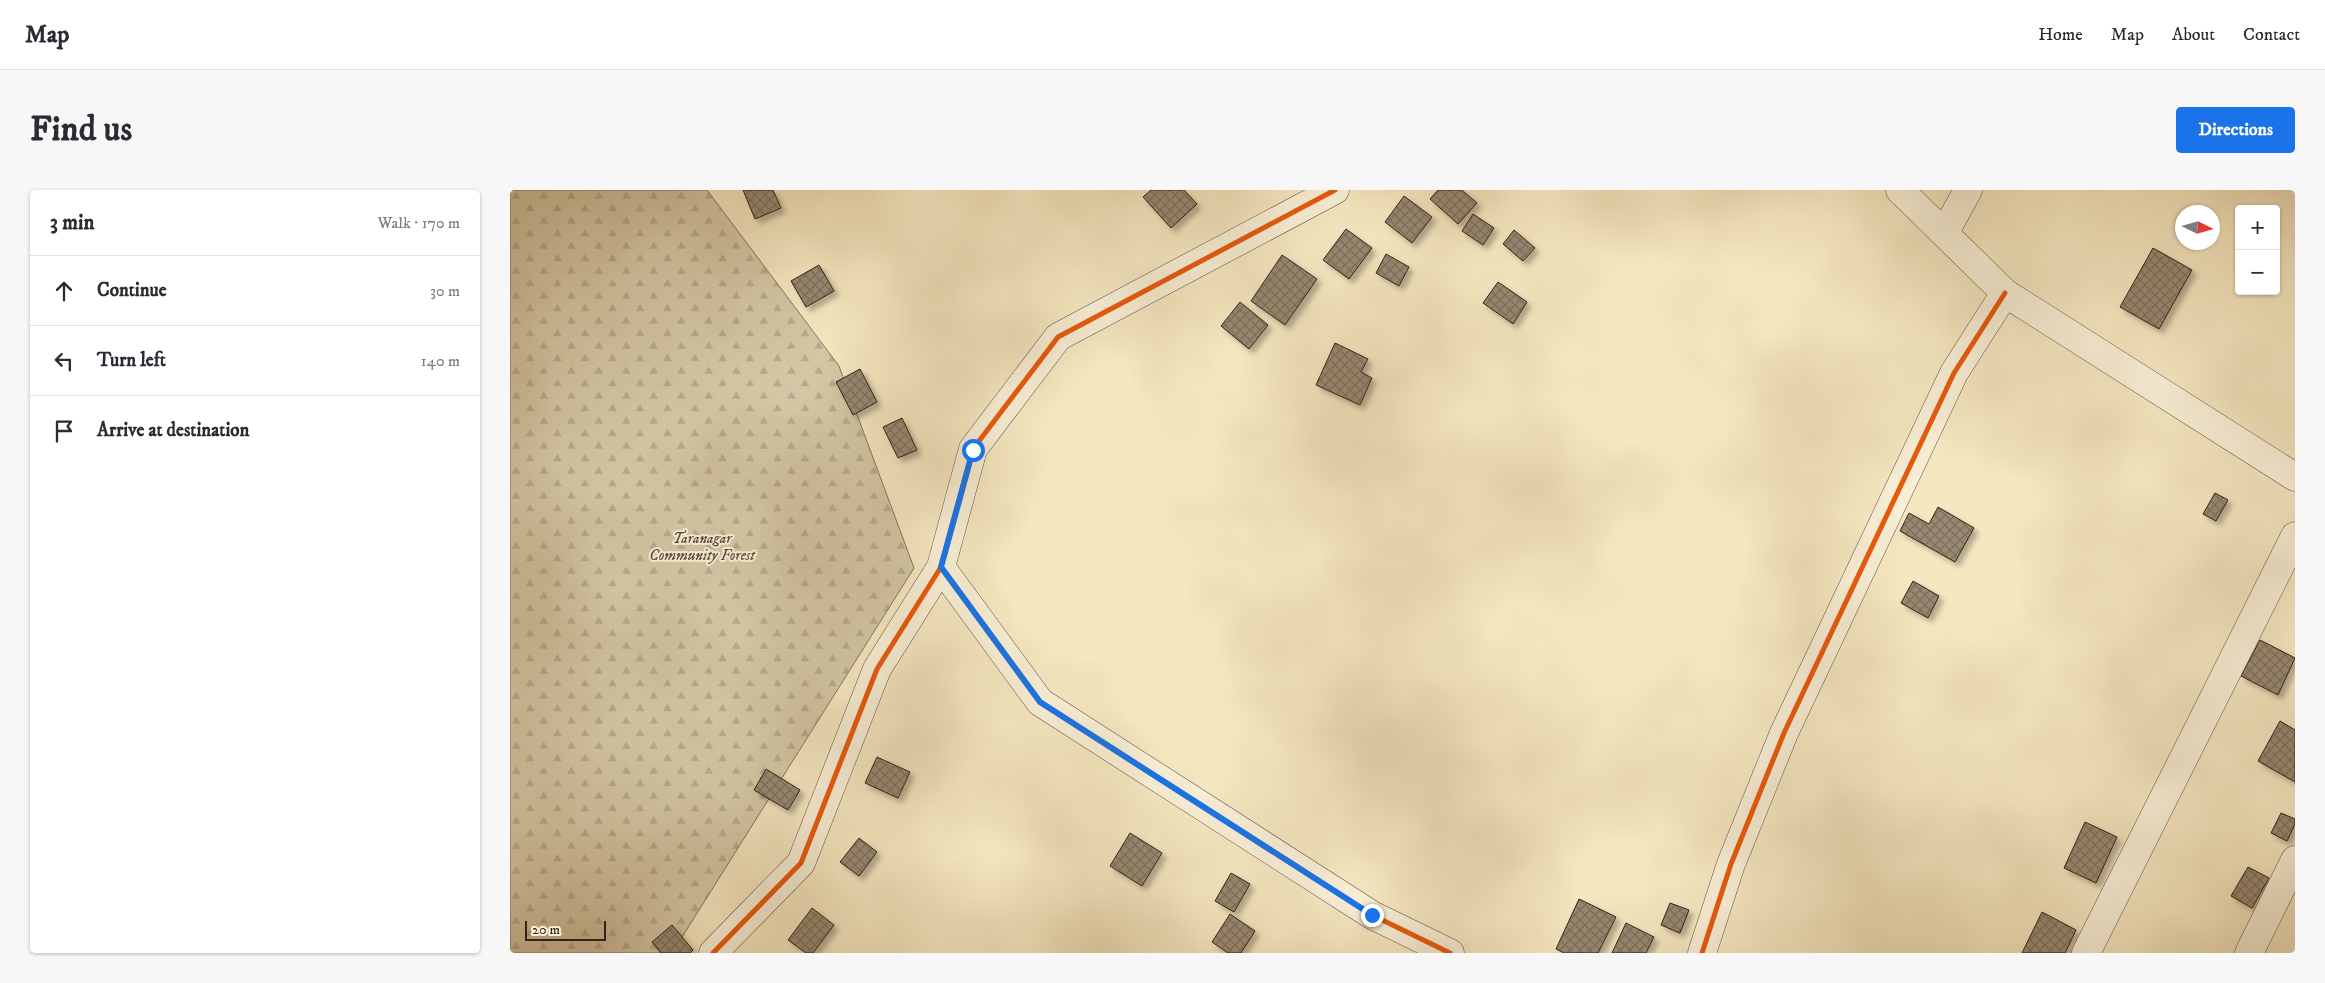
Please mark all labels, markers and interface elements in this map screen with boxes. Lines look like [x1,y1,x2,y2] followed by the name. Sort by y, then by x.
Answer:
[25,20,69,50] text: Map
[2038,24,2083,46] text: Home
[2111,24,2144,46] text: Map
[2172,24,2215,46] text: About
[2243,24,2300,46] text: Contact
[2176,107,2295,153] button: Directions
[30,108,132,152] text: Find us
[2175,205,2220,250] north arrow
[2235,205,2280,295] map controls
[2235,205,2280,250] button: +
[50,210,95,236] text: 3 min
[378,213,460,233] text: Walk · 170 m
[2235,250,2280,295] button: −
[50,277,78,305] icon: ahead
[97,279,167,302] text: Continue
[430,281,460,301] text: 30 m
[50,347,78,375] icon: left
[97,349,166,372] text: Turn left
[421,351,460,371] text: 140 m
[50,417,78,445] icon: arrive
[97,419,249,442] text: Arrive at destination
[962,439,985,462] route start
[649,529,756,565] park label: Taranagar Community Forest
[1361,904,1384,927] route end
[525,918,606,941] scale bar
[532,921,560,939] text: 20 m

